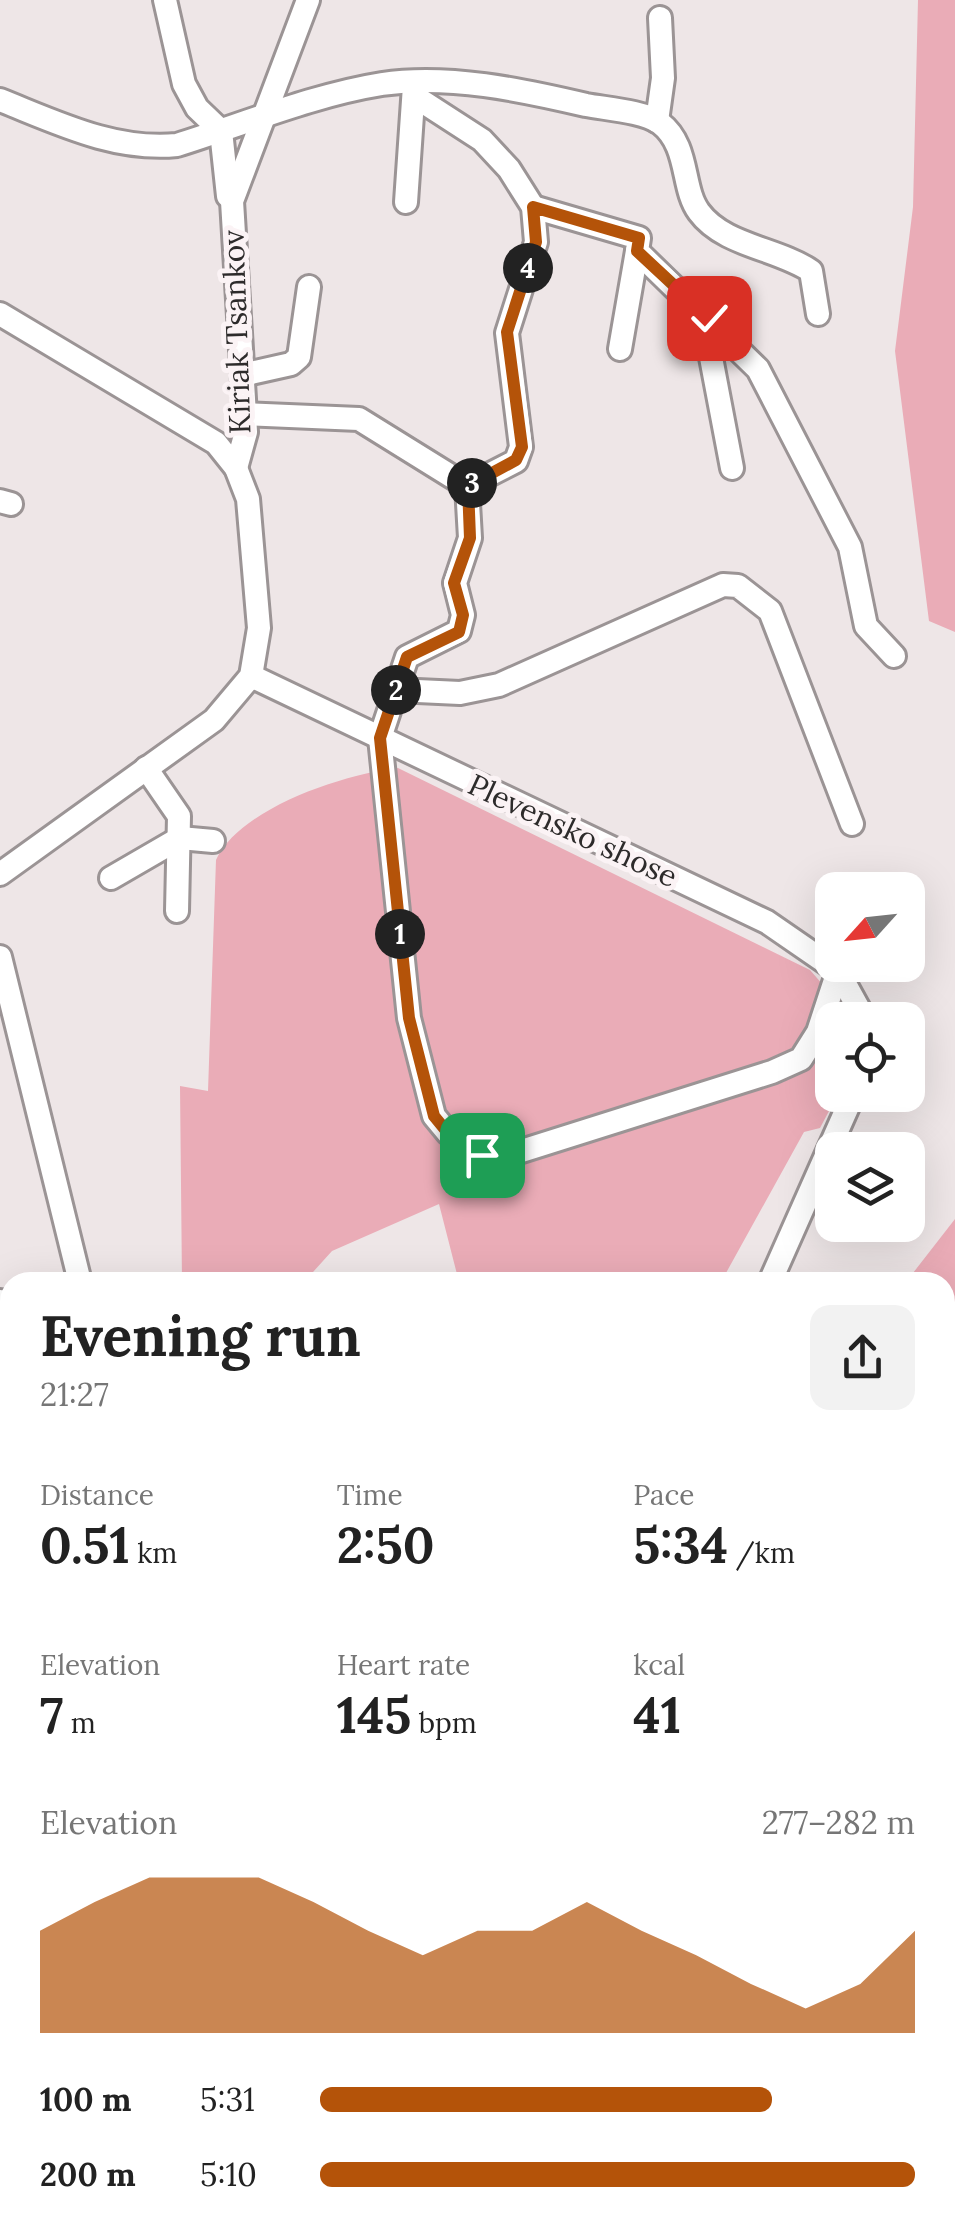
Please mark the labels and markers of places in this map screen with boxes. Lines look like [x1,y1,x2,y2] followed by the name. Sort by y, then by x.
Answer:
[503,243,553,293] pin: 4
[667,276,752,361] pin
[447,458,497,508] pin: 3
[371,665,421,715] pin: 2
[375,909,425,959] pin: 1
[440,1113,525,1198] pin

